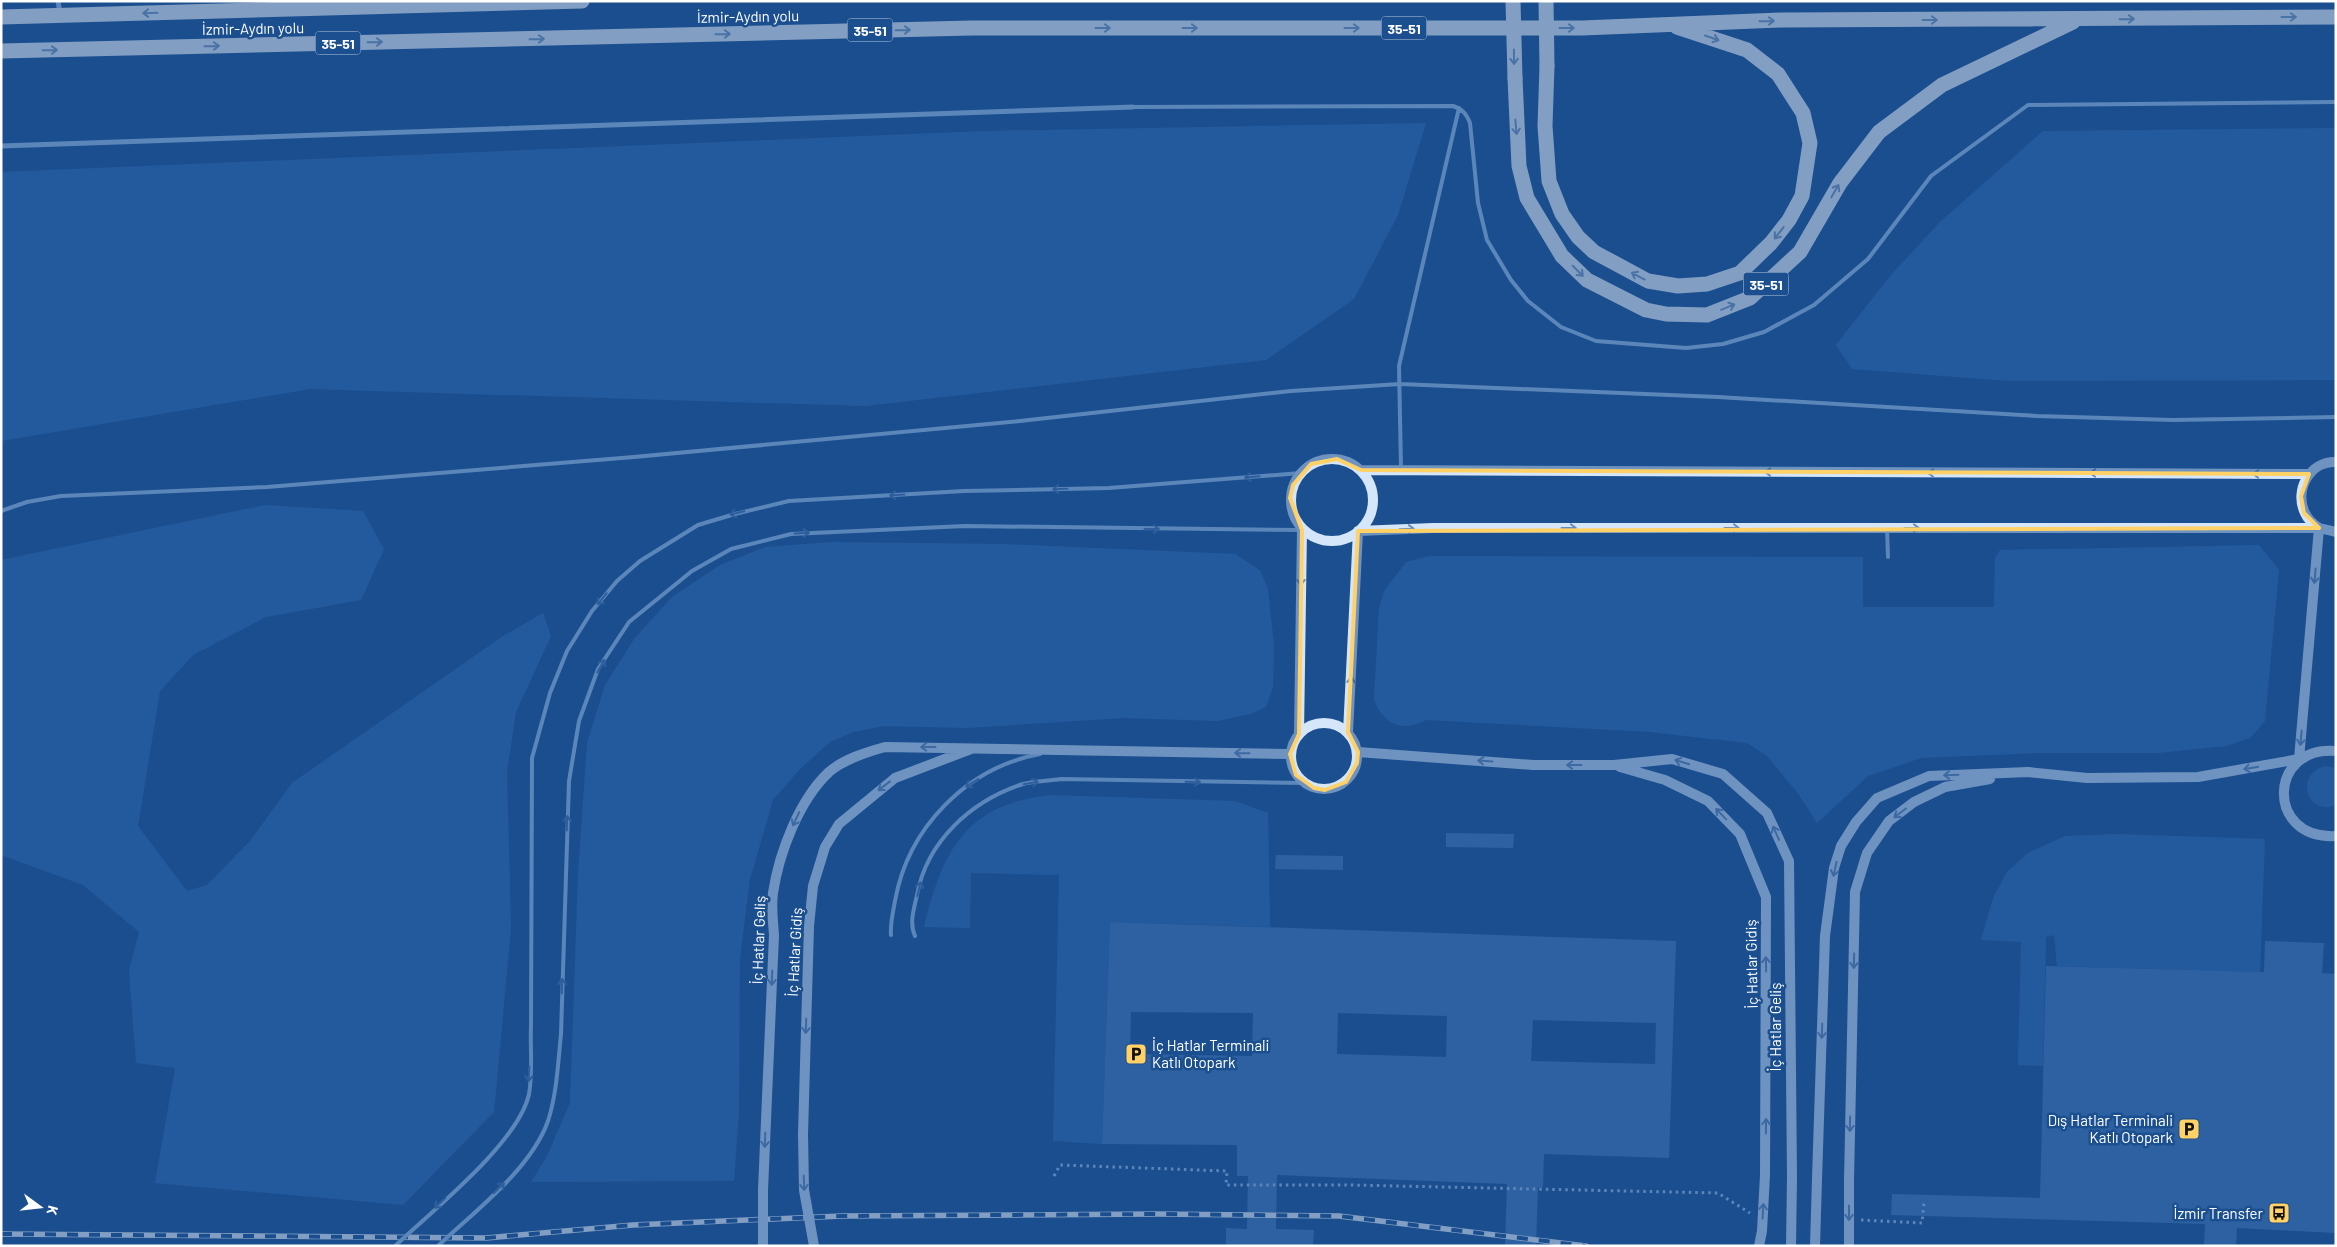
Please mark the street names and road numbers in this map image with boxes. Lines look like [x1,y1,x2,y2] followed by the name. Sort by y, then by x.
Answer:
[697,6,799,26] street label: İzmir-Aydın yolu
[1382,16,1426,40] road number: 35-51
[202,18,304,38] street label: İzmir-Aydın yolu
[848,18,892,42] road number: 35-51
[316,32,360,54] road number: 35-51
[1744,272,1788,296] road number: 35-51
[747,895,769,985] street label: İç Hatlar Geliş
[783,907,805,997] street label: İç Hatlar Gidiş
[1741,919,1761,1009] street label: İç Hatlar Gidiş
[1766,983,1784,1071] street label: İç Hatlar Geliş

